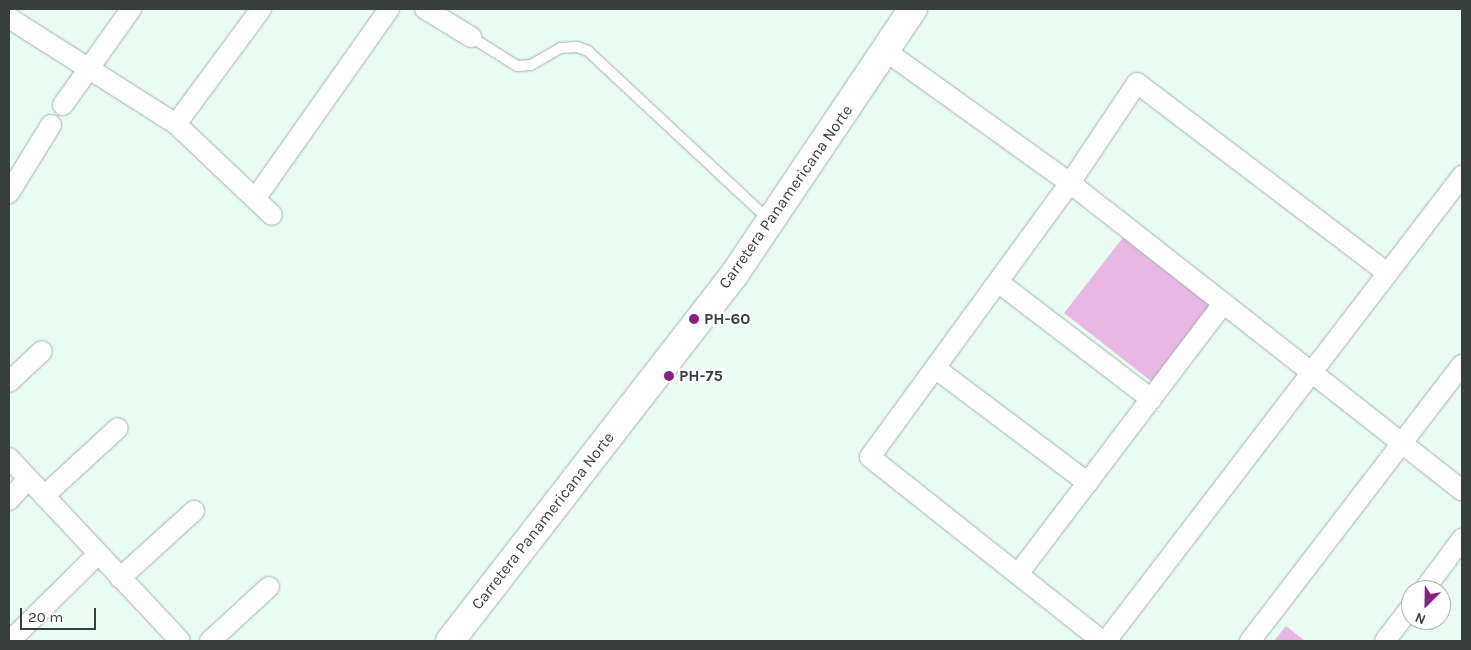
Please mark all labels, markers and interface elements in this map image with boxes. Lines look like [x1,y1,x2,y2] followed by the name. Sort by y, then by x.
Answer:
[715,101,857,293] street label: Carretera Panamericana Norte
[704,309,750,329] place label: PH-60
[688,313,700,325] marker: PH-60
[679,366,723,386] place label: PH-75
[663,370,675,382] marker: PH-75
[468,428,618,614] street label: Carretera Panamericana Norte
[1401,580,1451,630] north arrow
[22,598,99,630] scale bar
[28,608,63,626] text: 20 m
[1412,609,1428,628] text: N

